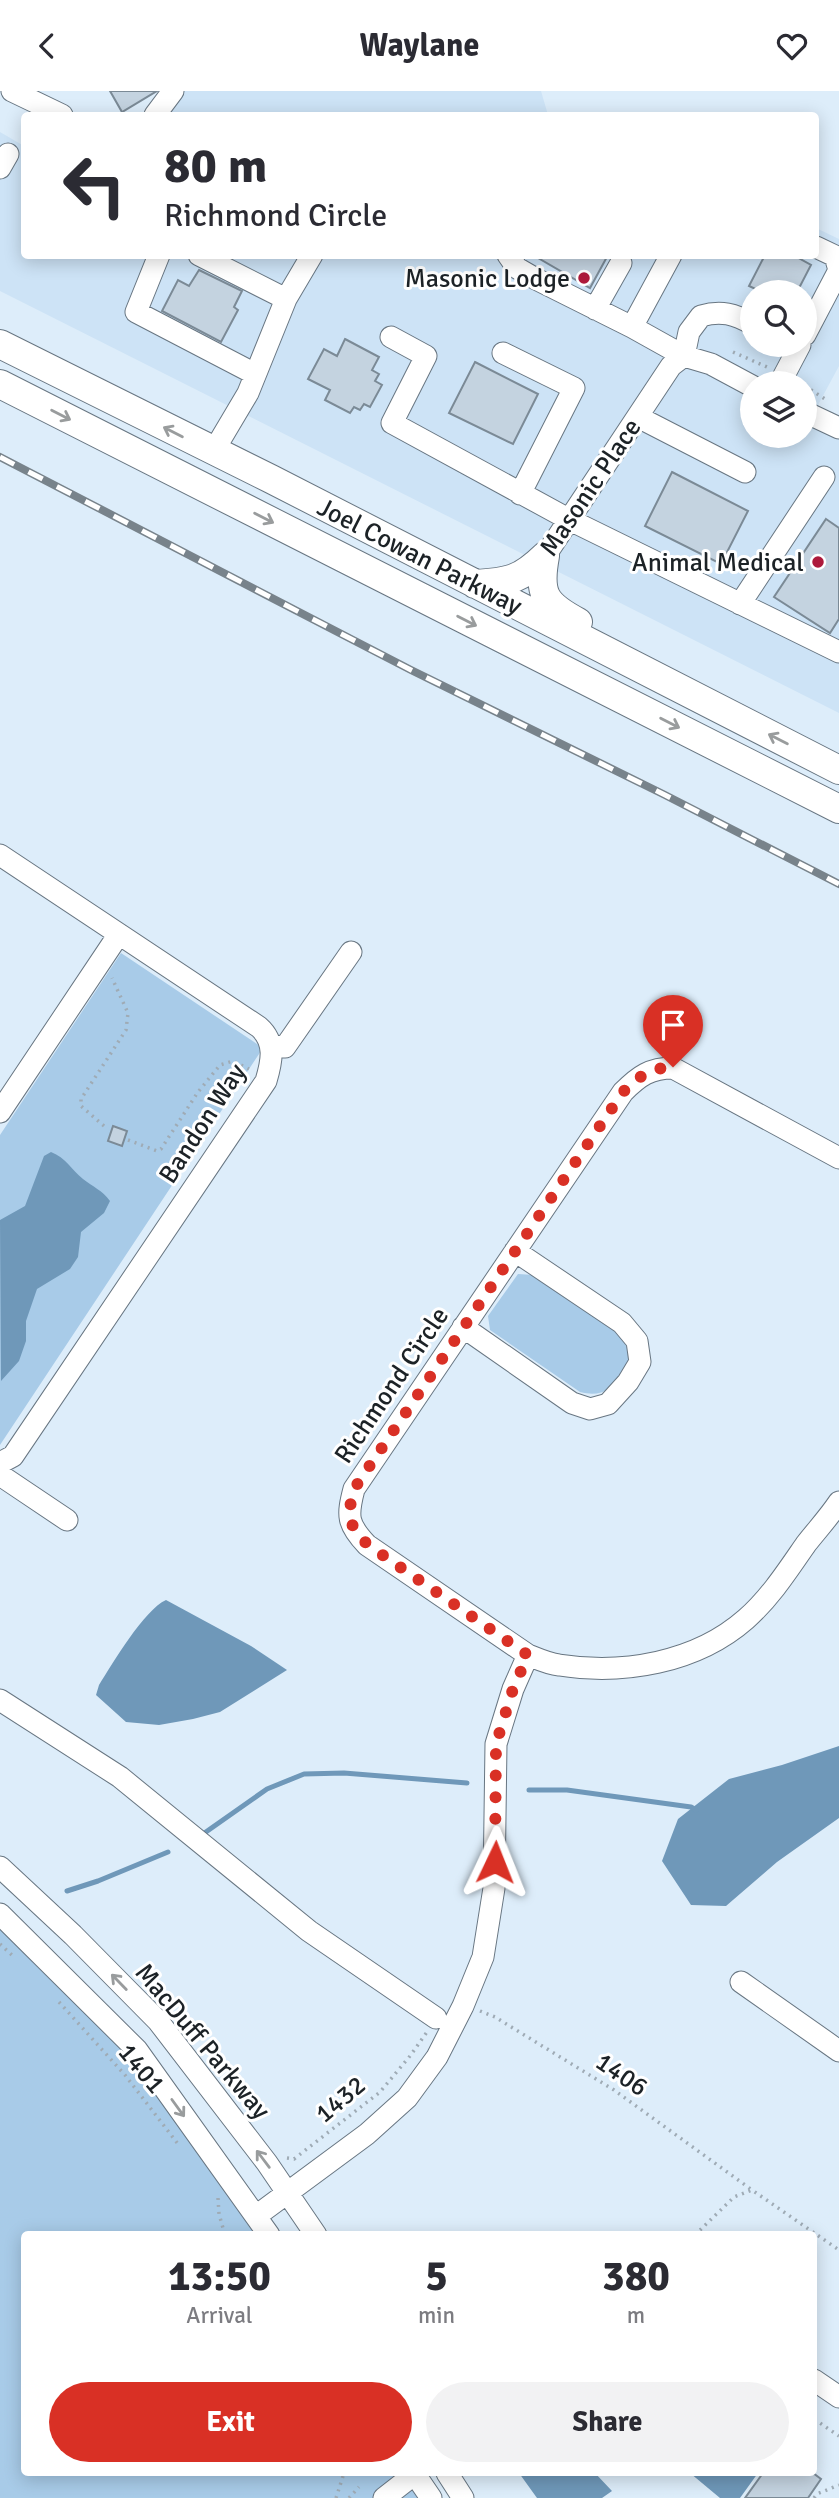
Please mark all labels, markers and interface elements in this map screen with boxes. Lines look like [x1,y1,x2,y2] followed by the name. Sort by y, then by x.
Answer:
[360,26,479,65] text: Waylane
[28,27,66,65] icon: back
[773,27,811,65] icon: heart
[164,136,267,196] text: 80 m
[49,140,140,231] icon: left
[164,196,387,235] text: Richmond Circle
[405,263,570,295] place label: Masonic Lodge
[576,270,592,286] marker: Masonic Lodge
[740,280,817,448] map controls
[740,280,817,357] button: search
[740,371,817,448] button: layers
[50,408,71,422] one-way arrow
[533,413,649,562] street label: Masonic Place
[163,424,184,438] one-way arrow
[312,491,527,622] street label: Joel Cowan Parkway
[253,511,274,525] one-way arrow
[632,547,804,579] place label: Animal Medical
[810,554,826,570] marker: Animal Medical
[456,614,477,628] one-way arrow
[659,717,680,731] one-way arrow
[768,732,789,746] one-way arrow
[643,995,703,1067] pin
[654,1006,692,1044] icon: arrive
[152,1058,253,1189] street label: Bandon Way
[328,1301,456,1470] street label: Richmond Circle
[458,1825,532,1899] position arrow
[128,1957,277,2126] street label: MacDuff Parkway
[111,1974,128,1991] one-way arrow
[111,2037,172,2100] street label: 1401
[589,2046,654,2104] street label: 1406
[309,2069,372,2130] street label: 1432
[171,2098,186,2117] one-way arrow
[256,2149,271,2168] one-way arrow
[168,2251,271,2302] text: 13:50
[425,2251,448,2302] text: 5
[602,2251,670,2302] text: 380
[186,2301,253,2330] text: Arrival
[418,2301,455,2330] text: min
[627,2301,645,2330] text: m
[49,2382,412,2462] button: Exit
[426,2382,789,2462] button: Share

